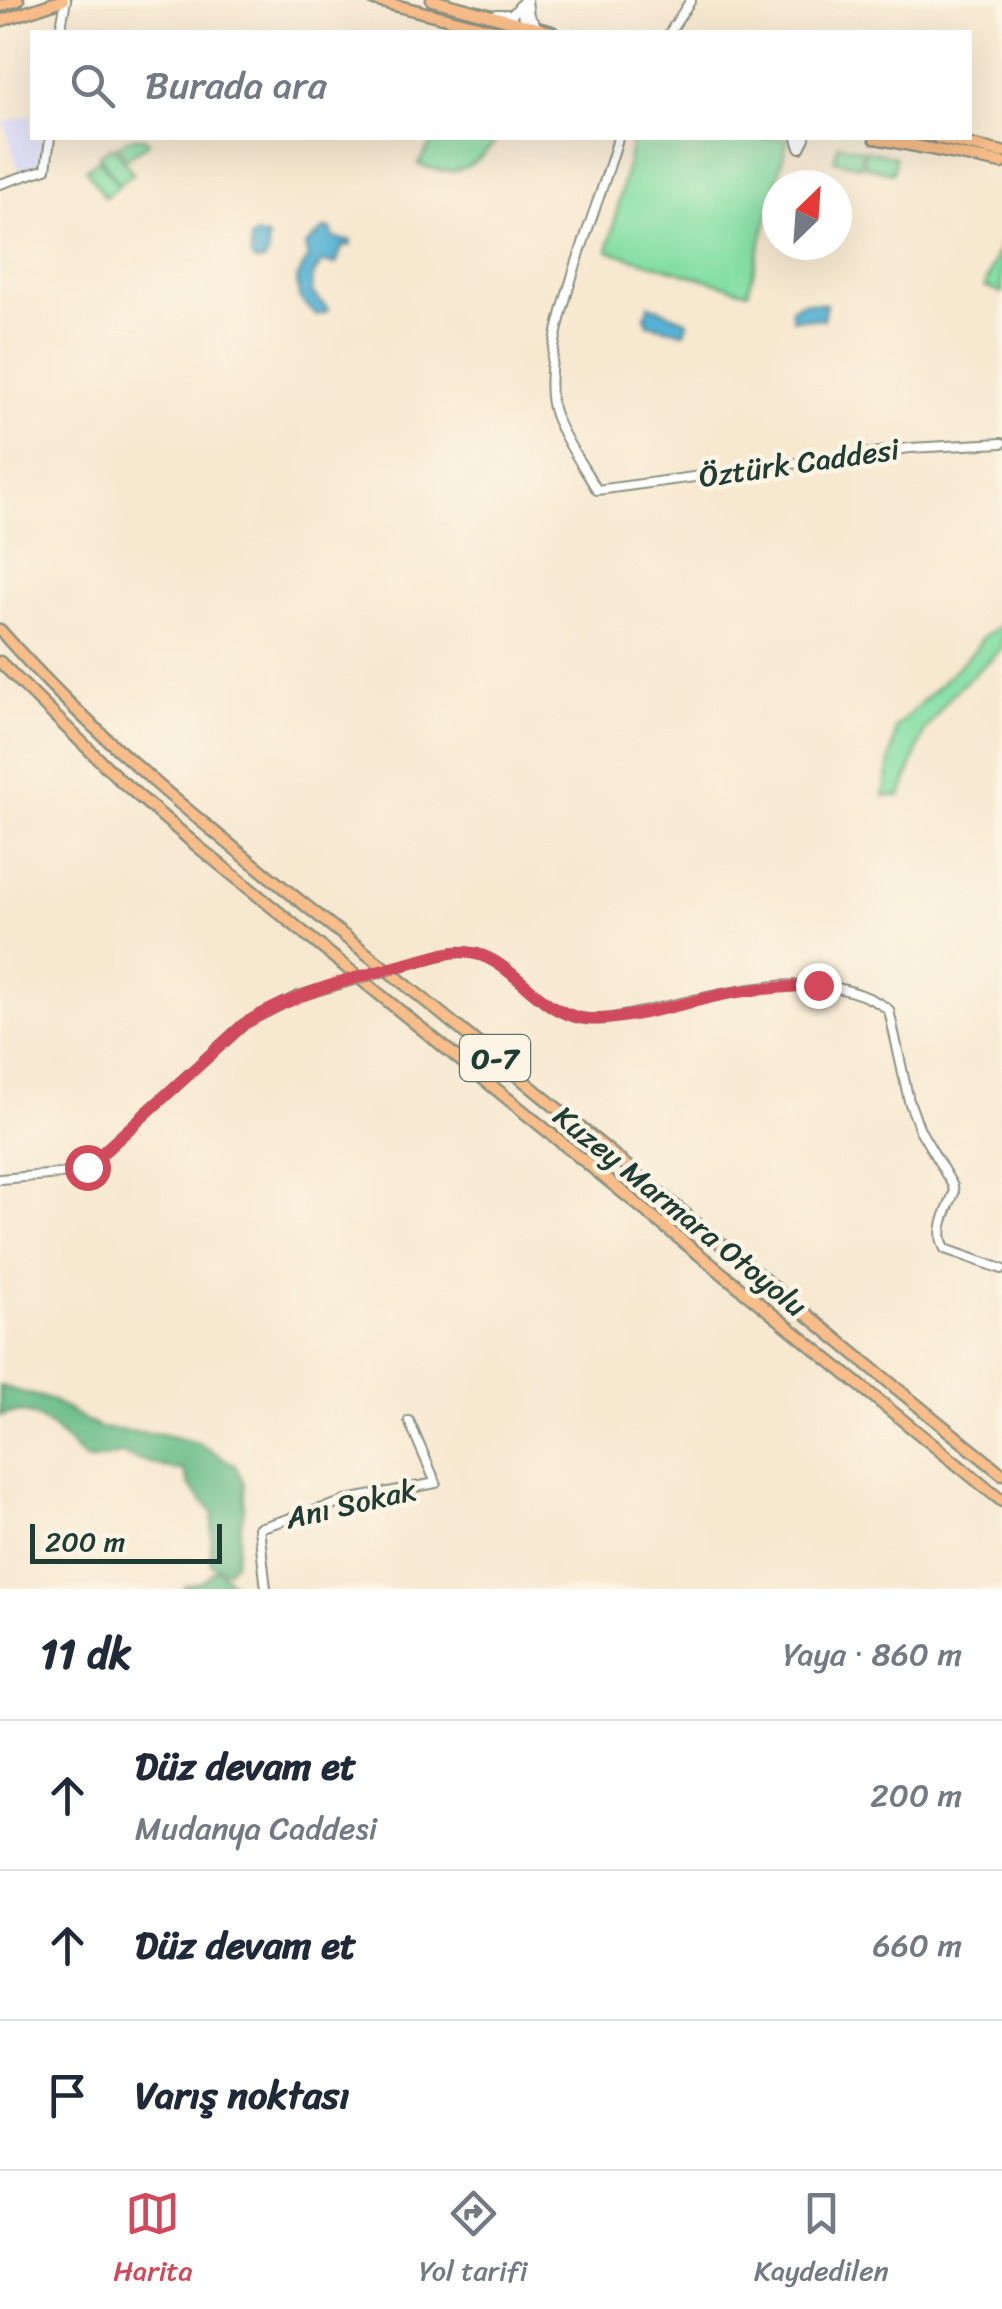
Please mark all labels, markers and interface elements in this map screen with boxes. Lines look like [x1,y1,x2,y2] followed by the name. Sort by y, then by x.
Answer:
[30,30,972,140] search box
[145,52,327,119] text: Burada ara
[65,58,120,113] icon: search
[762,170,852,260] north arrow
[695,422,903,504] street label: Öztürk Caddesi
[796,963,842,1009] route end
[460,1035,530,1081] road number: O-7
[540,1091,820,1331] street label: Kuzey Marmara Otoyolu
[65,1145,111,1191] route start
[279,1463,422,1545] street label: Anı Sokak
[45,1517,125,1566] text: 200 m
[30,1519,222,1564] scale bar
[40,1617,131,1691] text: 11 dk
[783,1626,962,1683] text: Yaya · 860 m
[135,1733,356,1800] text: Düz devam et
[870,1767,962,1824] text: 200 m
[40,1768,95,1823] icon: ahead
[135,1800,377,1857] text: Mudanya Caddesi
[135,1912,356,1979] text: Düz devam et
[873,1917,962,1974] text: 660 m
[40,1918,95,1973] icon: ahead
[135,2062,350,2129] text: Varış noktası
[40,2068,95,2123] icon: arrive
[113,2186,193,2295] tab: Harita
[419,2186,527,2295] tab: Yol tarifi
[754,2186,889,2295] tab: Kaydedilen

